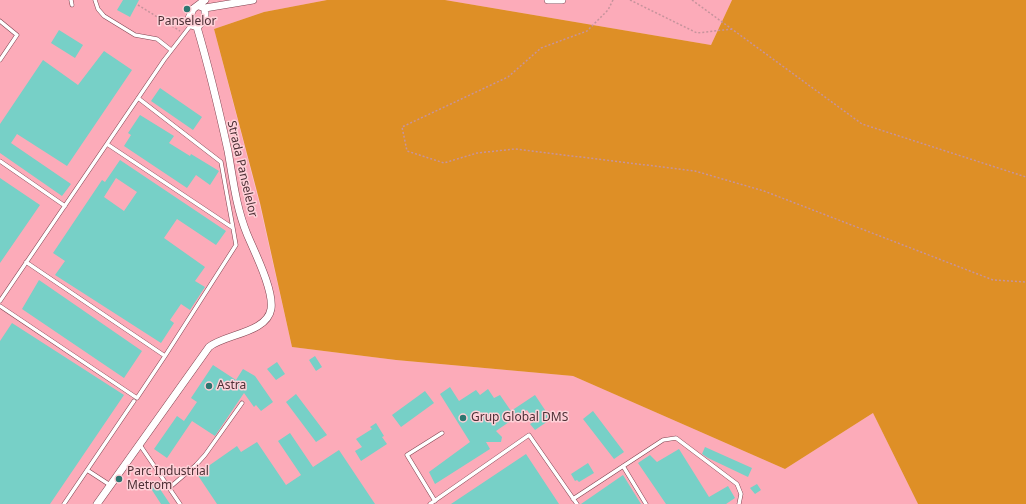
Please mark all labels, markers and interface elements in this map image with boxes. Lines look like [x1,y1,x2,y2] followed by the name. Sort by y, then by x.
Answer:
[182,4,192,14] marker: Panselelor
[157,15,217,29] place label: Panselelor
[224,119,260,219] street label: Strada Panselelor
[217,379,246,393] place label: Astra
[204,381,214,391] marker: Astra
[471,411,568,425] place label: Grup Global DMS
[458,413,468,423] marker: Grup Global DMS
[127,465,209,493] place label: Parc Industrial Metrom
[114,474,124,484] marker: Parc Industrial Metrom

